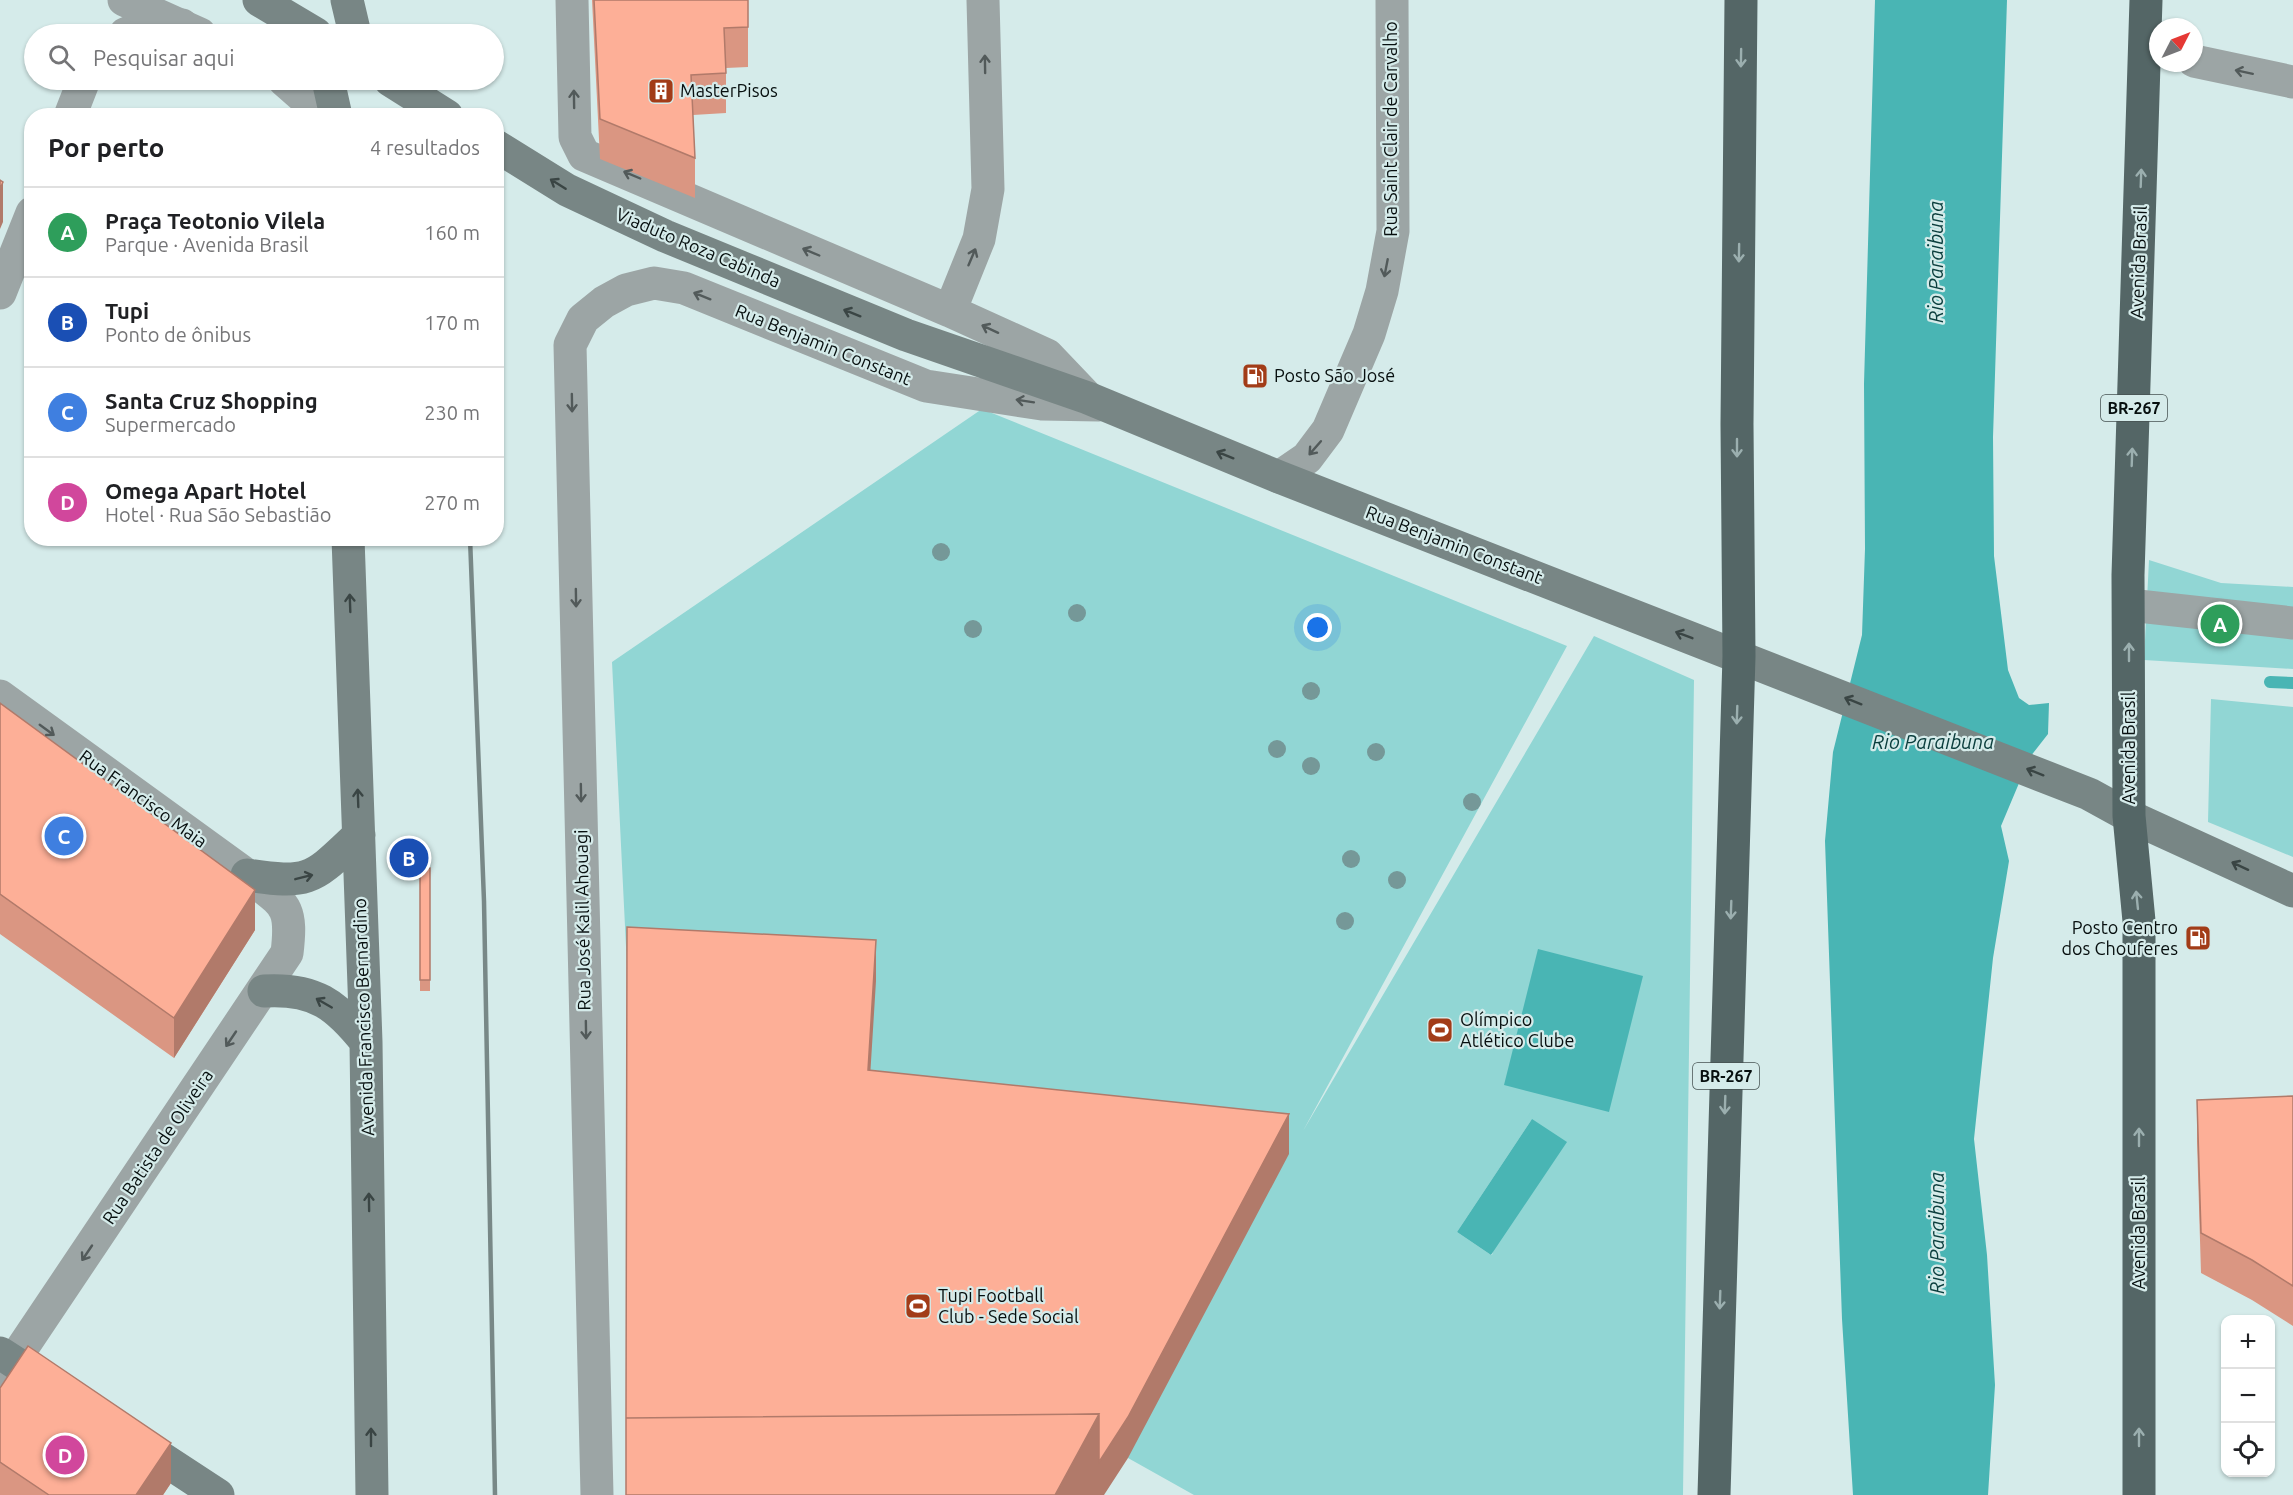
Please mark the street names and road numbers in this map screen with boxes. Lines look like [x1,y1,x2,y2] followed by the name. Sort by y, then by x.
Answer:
[1380,21,1400,237] street label: Rua Saint Clair de Carvalho
[613,203,784,291] street label: Viaduto Roza Cabinda
[2126,205,2150,319] street label: Avenida Brasil
[733,300,914,389] street label: Rua Benjamin Constant
[2101,395,2167,421] road number: BR-267
[1363,501,1546,587] street label: Rua Benjamin Constant
[2118,691,2138,805] street label: Avenida Brasil
[76,745,211,851] street label: Rua Francisco Maia
[570,829,594,1011] street label: Rua José Kalil Ahouagi
[349,898,377,1136] street label: Avenida Francisco Bernardino
[1693,1063,1759,1089] road number: BR-267
[98,1065,216,1227] street label: Rua Batista de Oliveira
[2128,1176,2148,1290] street label: Avenida Brasil

